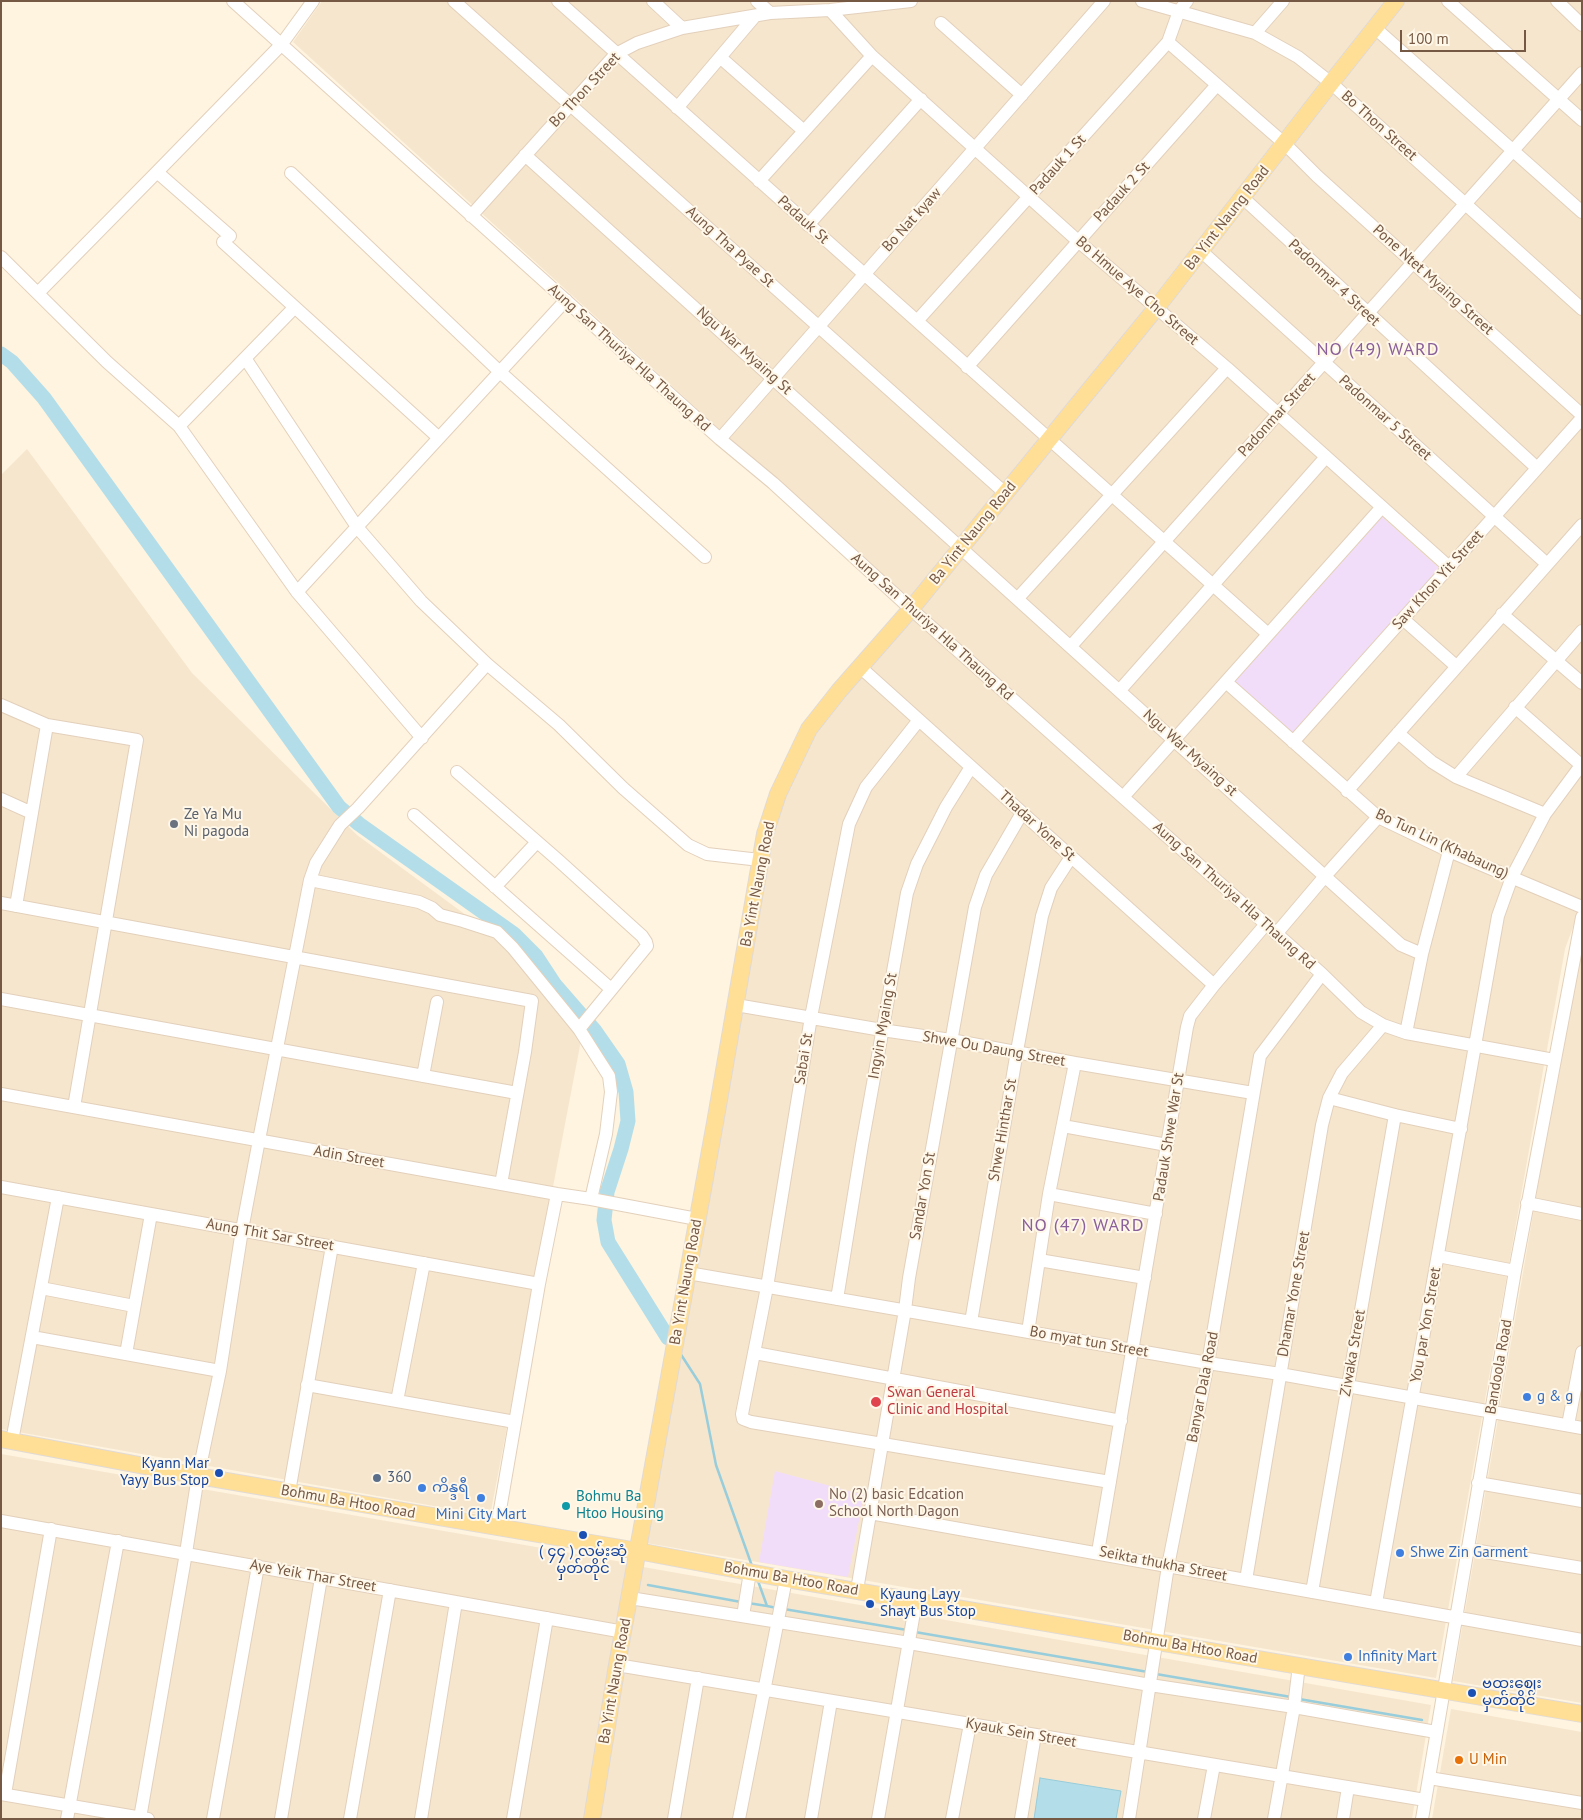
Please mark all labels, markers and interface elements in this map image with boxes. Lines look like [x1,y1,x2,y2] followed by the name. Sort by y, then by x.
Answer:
[1403,20,1529,52] scale bar
[1408,29,1449,48] text: 100 m
[546,49,624,131] street label: Bo Thon Street
[1337,87,1421,165] street label: Bo Thon Street
[1026,131,1090,199] street label: Padauk 1 St
[1090,158,1154,226] street label: Padauk 2 St
[1181,162,1273,274] street label: Ba Yint Naung Road
[879,184,945,256] street label: Bo Nat kyaw
[774,192,832,248] street label: Padauk St
[682,203,778,291] street label: Aung Tha Pyae St
[1369,221,1497,339] street label: Pone Ntet Myaing Street
[1072,233,1202,349] street label: Bo Hmue Aye Cho Street
[1284,236,1384,330] street label: Padonmar 4 Street
[544,280,714,436] street label: Aung San Thuriya Hla Thaung Rd
[693,303,795,399] street label: Ngu War Myaing St
[1315,339,1441,361] district label: NO (49) WARD
[1235,369,1319,461] street label: Padonmar Street
[1335,372,1435,464] street label: Padonmar 5 Street
[926,478,1020,588] street label: Ba Yint Naung Road
[1389,526,1487,634] street label: Saw Khon Yit Street
[847,549,1017,705] street label: Aung San Thuriya Hla Thaung Rd
[1139,706,1241,800] street label: Ngu War Myaing st
[995,787,1079,865] street label: Thadar Yone St
[1373,805,1511,883] street label: Bo Tun Lin (Khabaung)
[184,806,249,841] place label: Ze Ya Mu Ni pagoda
[168,818,180,830] marker: Ze Ya Mu Ni pagoda
[1149,818,1319,974] street label: Aung San Thuriya Hla Thaung Rd
[737,820,779,948] street label: Ba Yint Naung Road
[865,972,901,1080] street label: Ingyin Myaing St
[921,1028,1067,1070] street label: Shwe Ou Daung Street
[791,1032,817,1086] street label: Sabai St
[1150,1071,1188,1203] street label: Padauk Shwe War St
[985,1077,1021,1183] street label: Shwe Hinthar St
[312,1142,386,1172] street label: Adin Street
[906,1151,940,1241] street label: Sandar Yon St
[205,1215,335,1255] street label: Aung Thit Sar Street
[1020,1215,1146,1237] district label: NO (47) WARD
[666,1218,706,1346] street label: Ba Yint Naung Road
[1274,1230,1314,1358] street label: Dhamar Yone Street
[1407,1266,1445,1384] street label: You par Yon Street
[1337,1308,1369,1398] street label: Ziwaka Street
[1482,1318,1516,1416] street label: Bandoola Road
[1028,1323,1150,1361] street label: Bo myat tun Street
[1183,1330,1223,1444] street label: Banyar Dala Road
[887,1384,1008,1419] place label: Swan General Clinic and Hospital
[1537,1388,1573,1406] place label: g & g
[1521,1391,1533,1403] marker: g & g
[869,1395,883,1409] marker: Swan General Clinic and Hospital
[120,1455,209,1490] place label: Kyann Mar Yayy Bus Stop
[213,1467,225,1479] marker: Kyann Mar Yayy Bus Stop
[387,1469,412,1487] place label: 360
[371,1472,383,1484] marker: 360
[432,1479,469,1497] place label: ကိန္ဒရီ
[279,1481,417,1523] street label: Bohmu Ba Htoo Road
[416,1482,428,1494] marker: ကိန္ဒရီ
[829,1486,964,1521] place label: No (2) basic Edcation School North Dagon
[576,1488,664,1523] place label: Bohmu Ba Htoo Housing
[475,1492,487,1504] marker: Mini City Mart
[813,1498,825,1510] marker: No (2) basic Edcation School North Dagon
[560,1500,572,1512] marker: Bohmu Ba Htoo Housing
[436,1506,526,1524] place label: Mini City Mart
[577,1529,589,1541] marker: ( ၄၄ ) လမ်းဆုံ မှတ်တိုင်
[539,1543,627,1578] place label: ( ၄၄ ) လမ်းဆုံ မှတ်တိုင်
[1098,1543,1228,1585] street label: Seikta thukha Street
[1410,1544,1528,1562] place label: Shwe Zin Garment
[1394,1547,1406,1559] marker: Shwe Zin Garment
[248,1556,378,1596] street label: Aye Yeik Thar Street
[722,1558,860,1600] street label: Bohmu Ba Htoo Road
[880,1586,976,1621] place label: Kyaung Layy Shayt Bus Stop
[864,1598,876,1610] marker: Kyaung Layy Shayt Bus Stop
[595,1617,635,1745] street label: Ba Yint Naung Road
[1121,1626,1259,1668] street label: Bohmu Ba Htoo Road
[1358,1648,1437,1666] place label: Infinity Mart
[1342,1651,1354,1663] marker: Infinity Mart
[1482,1675,1542,1710] place label: ဗထူးဈေး မှတ်တိုင်
[1466,1687,1478,1699] marker: ဗထူးဈေး မှတ်တိုင်
[964,1714,1078,1752] street label: Kyauk Sein Street
[1469,1751,1507,1769] place label: U Min
[1453,1754,1465,1766] marker: U Min

